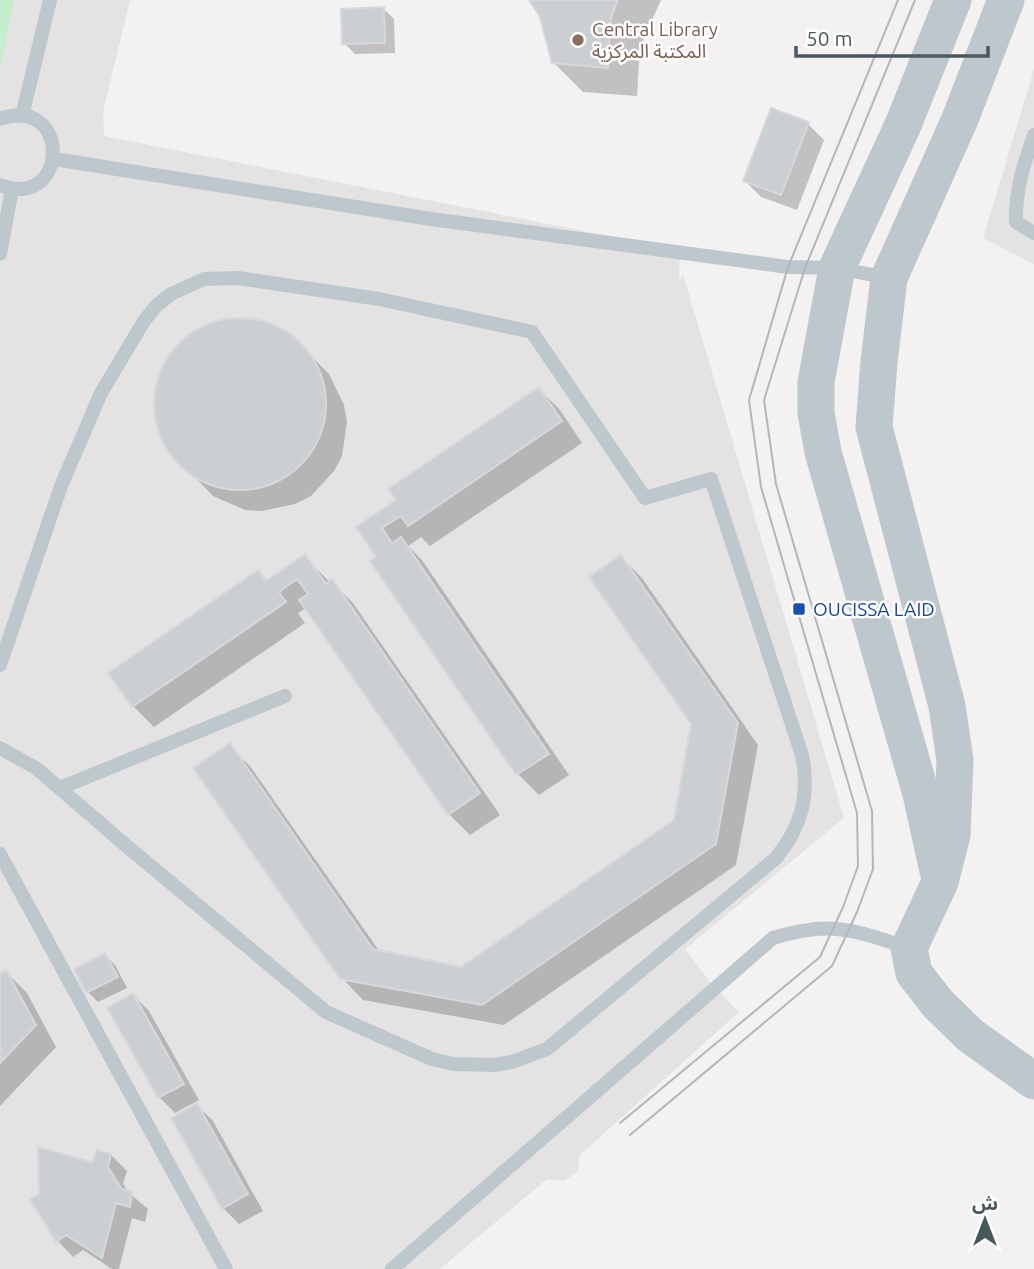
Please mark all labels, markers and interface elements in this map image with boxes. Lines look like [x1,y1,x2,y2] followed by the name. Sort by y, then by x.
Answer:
[796,14,988,58] scale bar
[592,18,718,63] place label: Central Library المكتبة المركزية
[806,26,853,50] text: 50 m
[570,32,586,48] marker: Central Library المكتبة المركزية
[813,598,935,620] place label: OUCISSA LAID
[791,601,807,617] marker: OUCISSA LAID
[950,1185,1020,1255] north arrow
[972,1192,998,1214] text: ش

